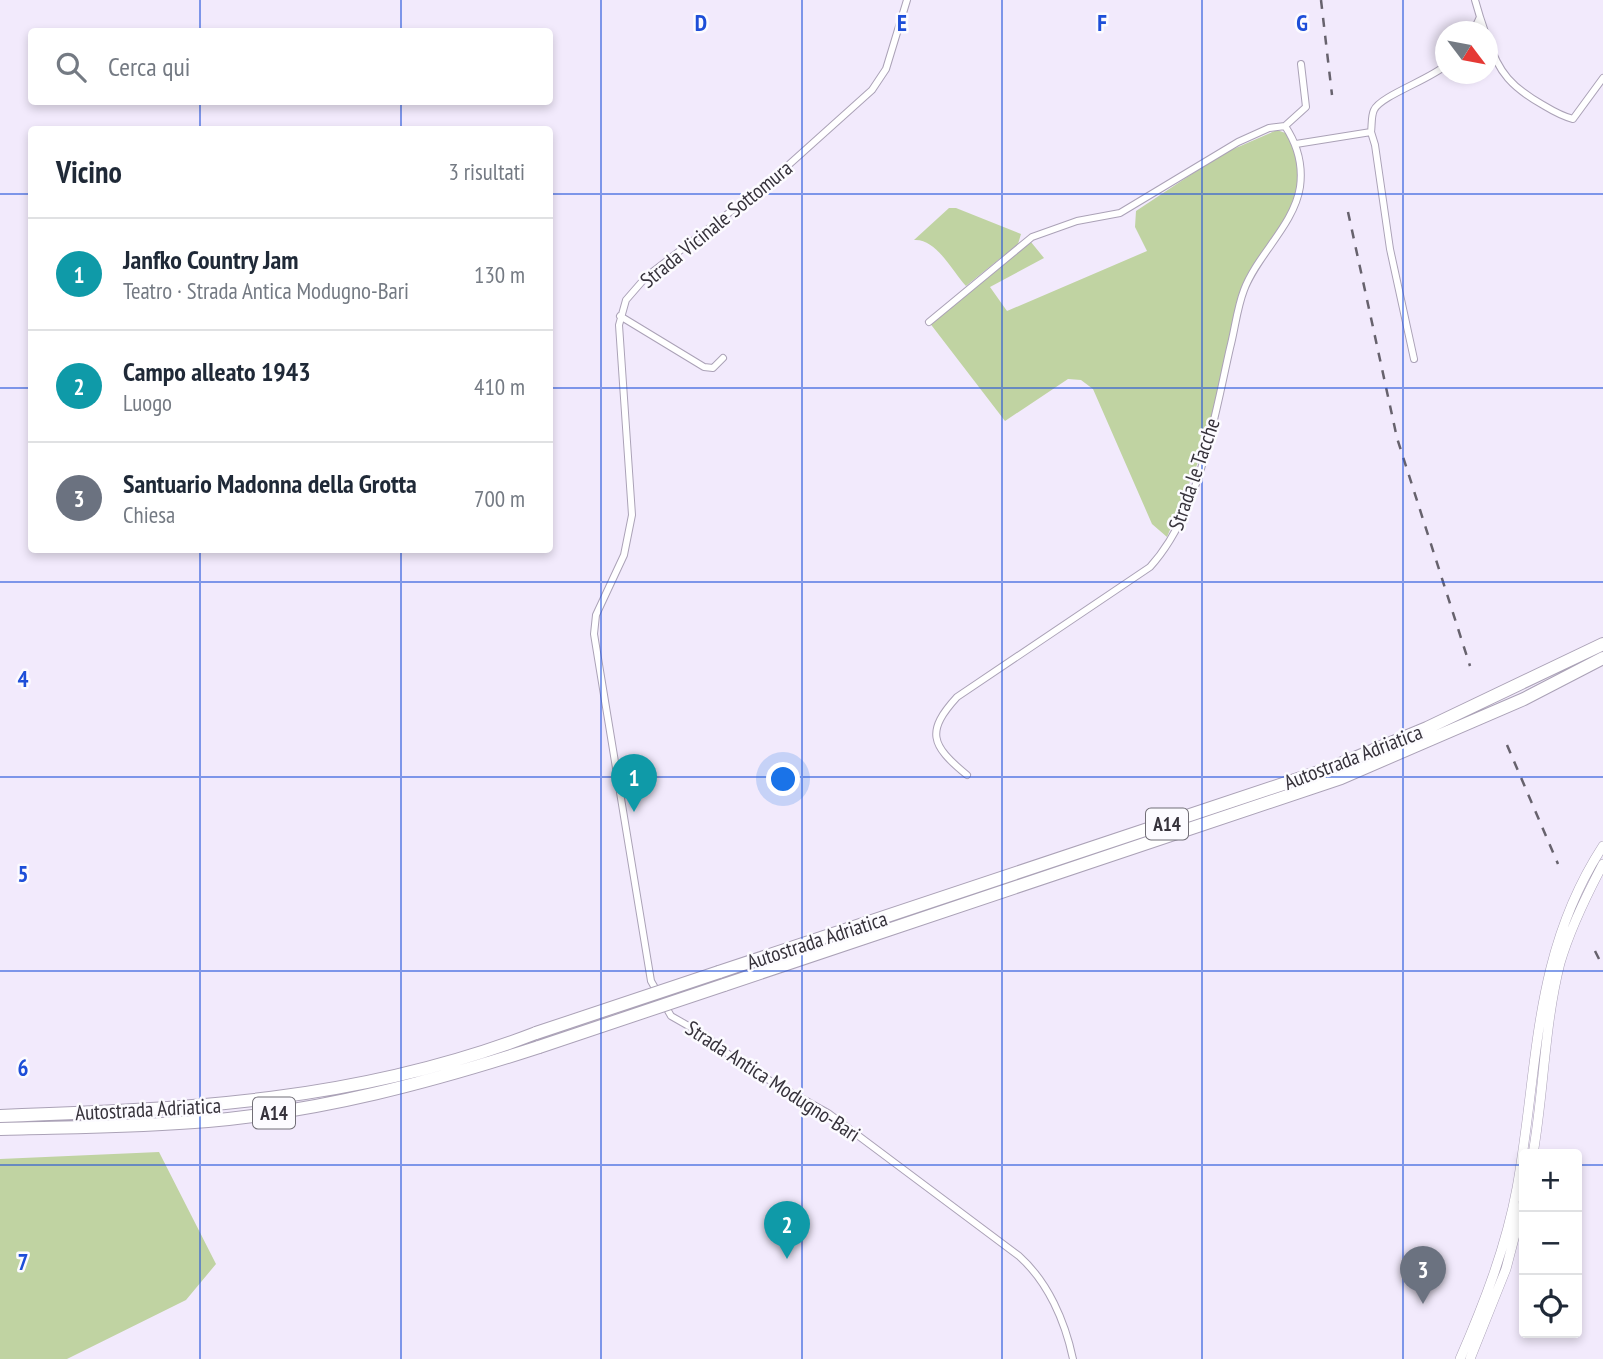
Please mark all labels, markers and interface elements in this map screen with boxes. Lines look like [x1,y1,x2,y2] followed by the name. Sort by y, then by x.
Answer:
[695,8,707,37] text: D
[897,8,907,37] text: E
[1097,8,1107,37] text: F
[1296,8,1308,37] text: G
[1435,21,1498,84] north arrow
[28,28,553,105] search box
[52,48,90,86] icon: search
[108,50,190,83] text: Cerca qui
[56,152,122,191] text: Vicino
[635,154,797,294] street label: Strada Vicinale Sottomura
[449,157,525,186] text: 3 risultati
[123,243,299,276] text: Janfko Country Jam
[74,260,85,289] text: 1
[474,260,525,289] text: 130 m
[123,276,409,305] text: Teatro · Strada Antica Modugno-Bari
[123,355,311,388] text: Campo alleato 1943
[74,372,85,401] text: 2
[474,372,525,401] text: 410 m
[123,388,172,417] text: Luogo
[1162,414,1226,534] street label: Strada le Tacche
[123,467,417,500] text: Santuario Madonna della Grotta
[74,484,85,513] text: 3
[474,484,525,513] text: 700 m
[123,500,175,529] text: Chiesa
[18,664,29,693] text: 4
[1280,718,1426,796] street label: Autostrada Adriatica
[611,754,657,812] pin: 1
[766,762,800,796] your location
[1146,808,1188,839] road number: A14
[18,859,29,888] text: 5
[743,905,891,975] street label: Autostrada Adriatica
[681,1014,865,1148] street label: Strada Antica Modugno-Bari
[18,1053,29,1082] text: 6
[74,1092,222,1126] street label: Autostrada Adriatica
[253,1098,295,1128] road number: A14
[1519,1149,1582,1338] map controls
[1519,1149,1582,1212] button: +
[764,1201,810,1259] pin: 2
[1519,1212,1582,1275] button: −
[1400,1246,1446,1304] pin: 3
[18,1247,29,1276] text: 7
[1519,1275,1582,1338] button: locate

